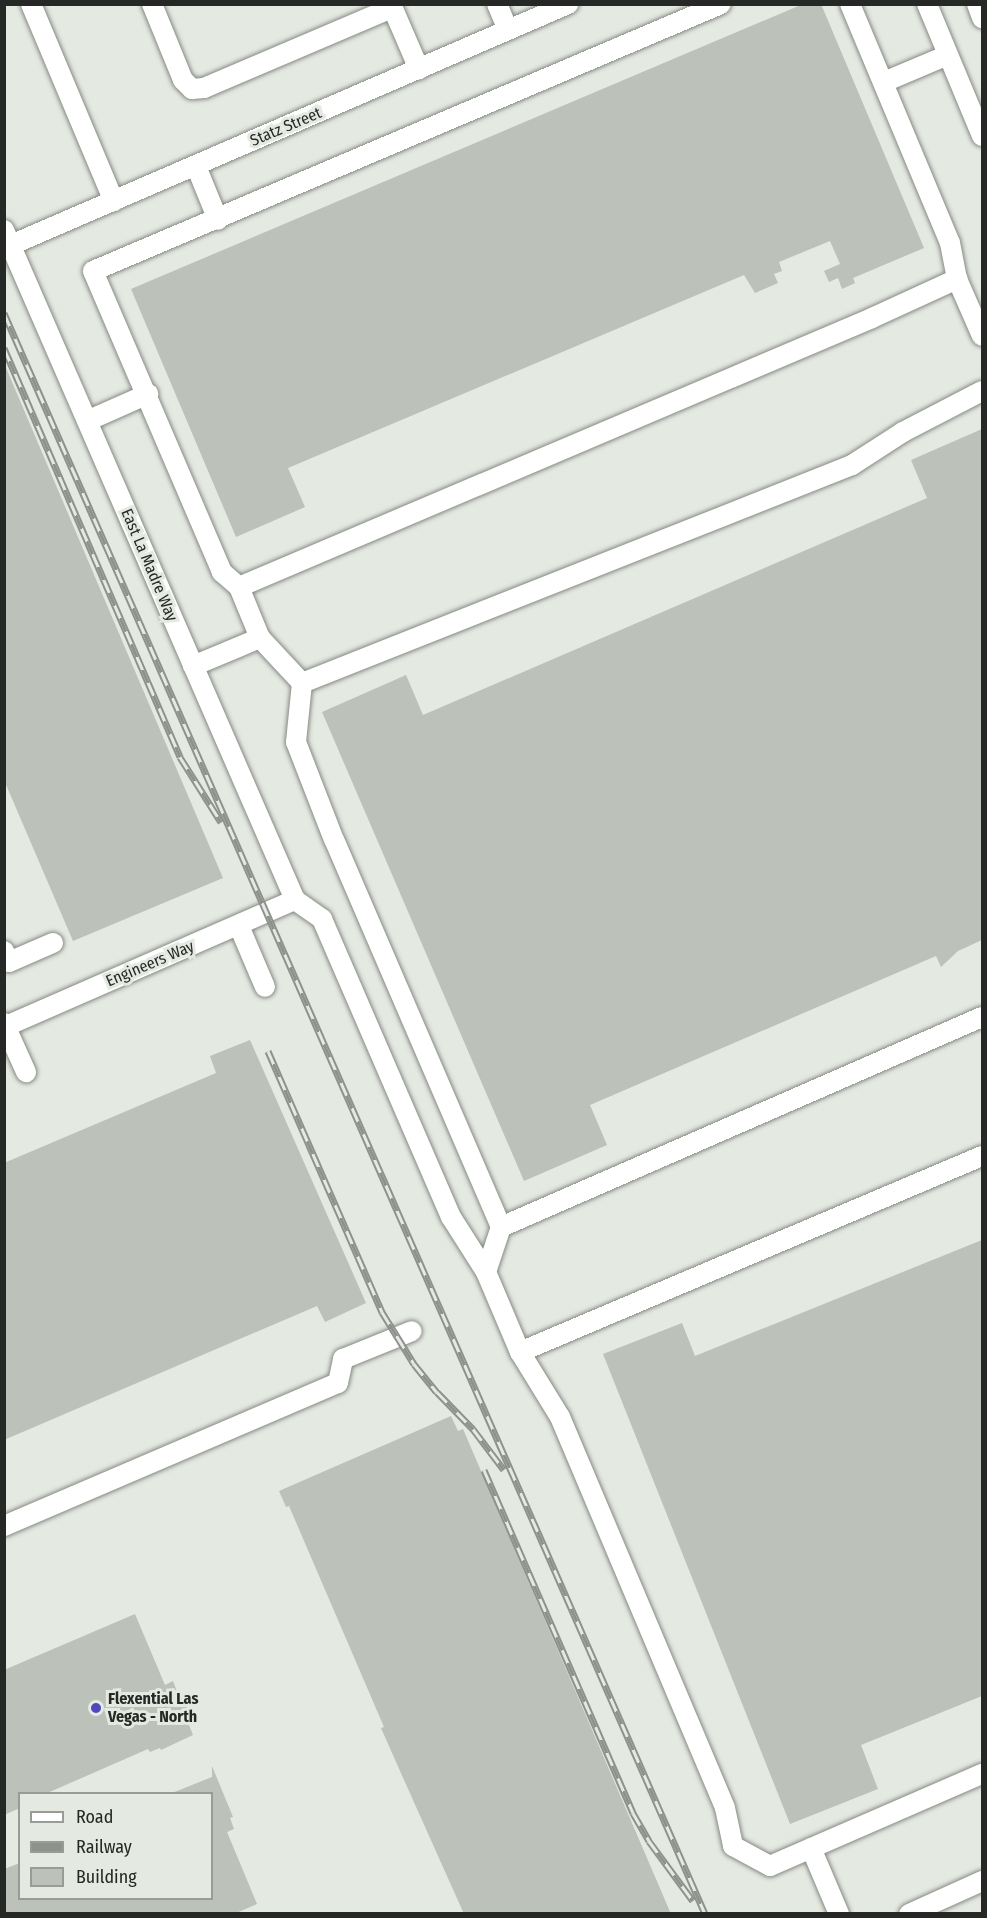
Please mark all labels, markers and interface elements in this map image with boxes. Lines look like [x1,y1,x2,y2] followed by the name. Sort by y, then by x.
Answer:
[247,103,325,151] street label: Statz Street
[117,506,181,624] street label: East La Madre Way
[103,937,197,991] street label: Engineers Way
[108,1689,198,1727] place label: Flexential Las Vegas - North
[89,1701,103,1715] marker: Flexential Las Vegas - North
[18,1792,213,1900] legend
[76,1806,113,1828] text: Road
[76,1836,132,1858] text: Railway
[76,1866,137,1888] text: Building

